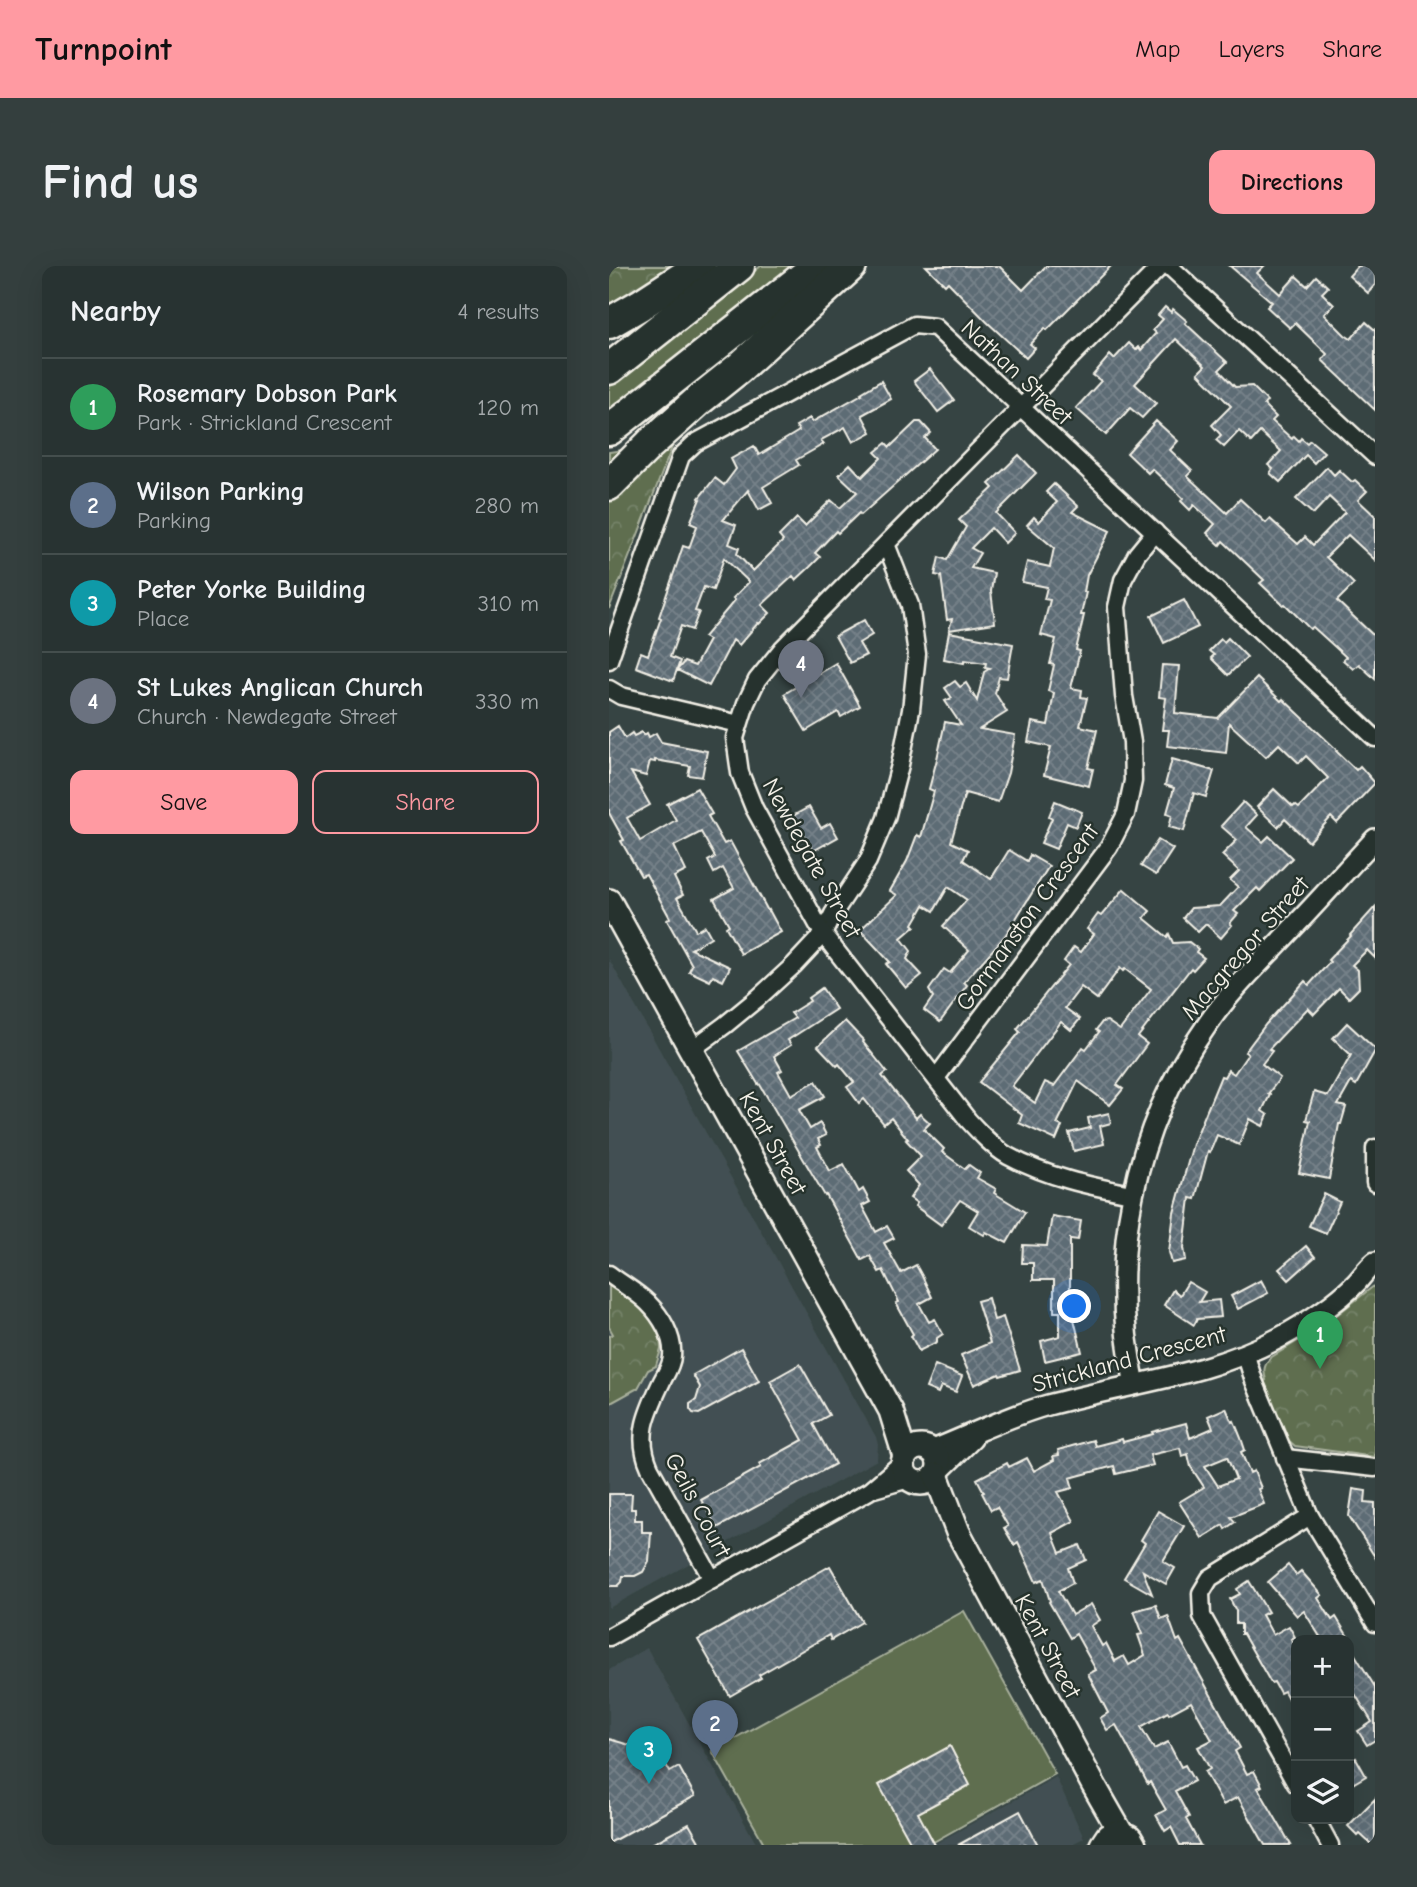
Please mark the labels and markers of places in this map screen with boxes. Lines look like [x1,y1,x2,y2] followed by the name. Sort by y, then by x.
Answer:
[778,640,824,698] pin: 4
[1297,1311,1343,1369] pin: 1
[692,1700,738,1758] pin: 2
[626,1726,672,1784] pin: 3

